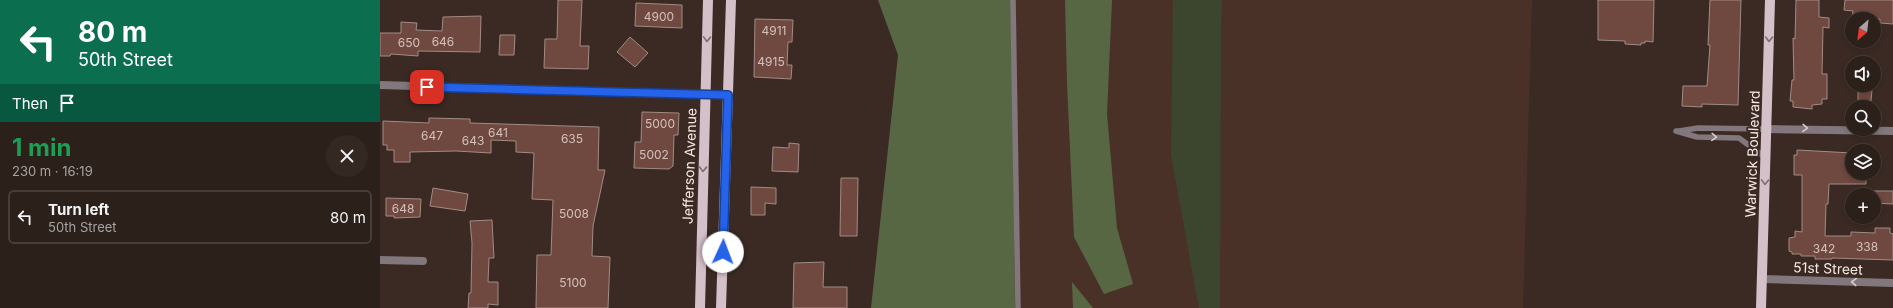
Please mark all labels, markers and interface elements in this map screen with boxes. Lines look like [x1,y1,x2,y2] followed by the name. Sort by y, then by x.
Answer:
[644,9,674,24] house number: 4900
[1845,12,1881,48] north arrow
[1845,12,1881,224] map controls
[78,15,147,49] text: 80 m
[12,16,64,68] icon: left
[762,23,786,38] house number: 4911
[432,34,454,49] house number: 646
[398,35,420,50] house number: 650
[703,36,711,42] one-way arrow
[1765,36,1773,42] one-way arrow
[78,49,173,70] text: 50th Street
[757,54,785,69] house number: 4915
[1845,56,1881,92] button: sound
[410,70,444,104] pin
[416,76,438,98] icon: arrive
[1741,90,1763,218] street label: Warwick Boulevard
[56,92,78,114] icon: arrive
[12,94,48,113] text: Then
[1845,100,1881,136] button: search
[678,108,700,224] street label: Jefferson Avenue
[645,116,675,131] house number: 5000
[1802,124,1808,133] one-way arrow
[488,125,508,140] house number: 641
[421,128,443,143] house number: 647
[561,131,583,146] house number: 635
[12,133,71,162] text: 1 min
[462,133,484,148] house number: 643
[1711,133,1717,141] one-way arrow
[326,135,368,177] button: close
[1845,144,1881,180] button: layers
[639,147,669,162] house number: 5002
[12,163,93,179] text: 230 m · 16:19
[699,166,707,172] one-way arrow
[1761,179,1769,185] one-way arrow
[1845,188,1881,224] button: +
[48,200,109,219] text: Turn left
[392,201,414,216] house number: 648
[14,206,36,228] icon: left
[559,206,589,221] house number: 5008
[330,208,366,227] text: 80 m
[48,219,117,235] text: 50th Street
[702,231,744,273] position arrow
[1856,239,1878,254] house number: 338
[1813,241,1835,256] house number: 342
[1793,258,1863,278] street label: 51st Street
[559,275,587,290] house number: 5100
[1851,278,1857,286] one-way arrow

